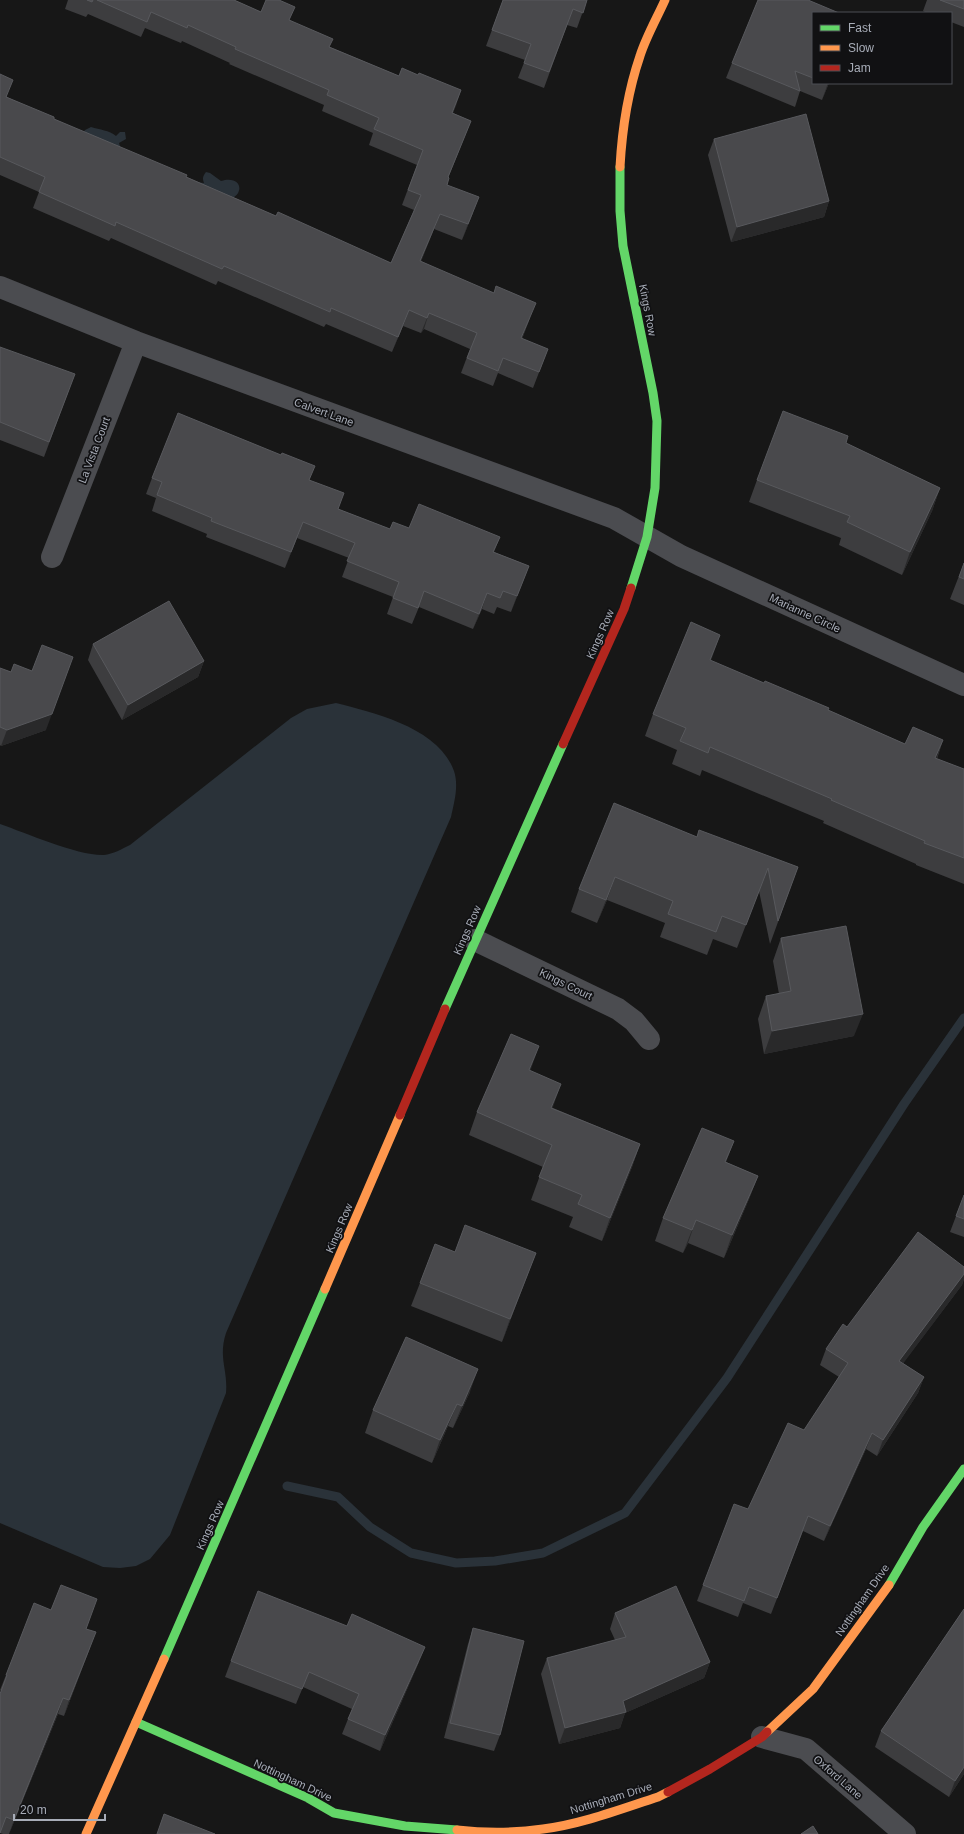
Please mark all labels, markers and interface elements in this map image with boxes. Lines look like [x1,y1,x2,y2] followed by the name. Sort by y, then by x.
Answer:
[812,12,952,84] legend
[848,21,872,35] text: Fast
[848,41,874,55] text: Slow
[848,61,871,75] text: Jam
[637,283,659,337] street label: Kings Row
[293,396,355,428] street label: Calvert Lane
[76,415,112,485] street label: La Vista Court
[768,591,842,635] street label: Marianne Circle
[584,607,616,660] street label: Kings Row
[451,903,483,956] street label: Kings Row
[538,966,594,1002] street label: Kings Court
[323,1201,355,1255] street label: Kings Row
[194,1498,226,1551] street label: Kings Row
[833,1562,891,1638] street label: Nottingham Drive
[811,1753,865,1801] street label: Oxford Lane
[252,1757,334,1803] street label: Nottingham Drive
[569,1780,653,1816] street label: Nottingham Drive
[14,1796,105,1822] scale bar
[20,1803,47,1817] text: 20 m

